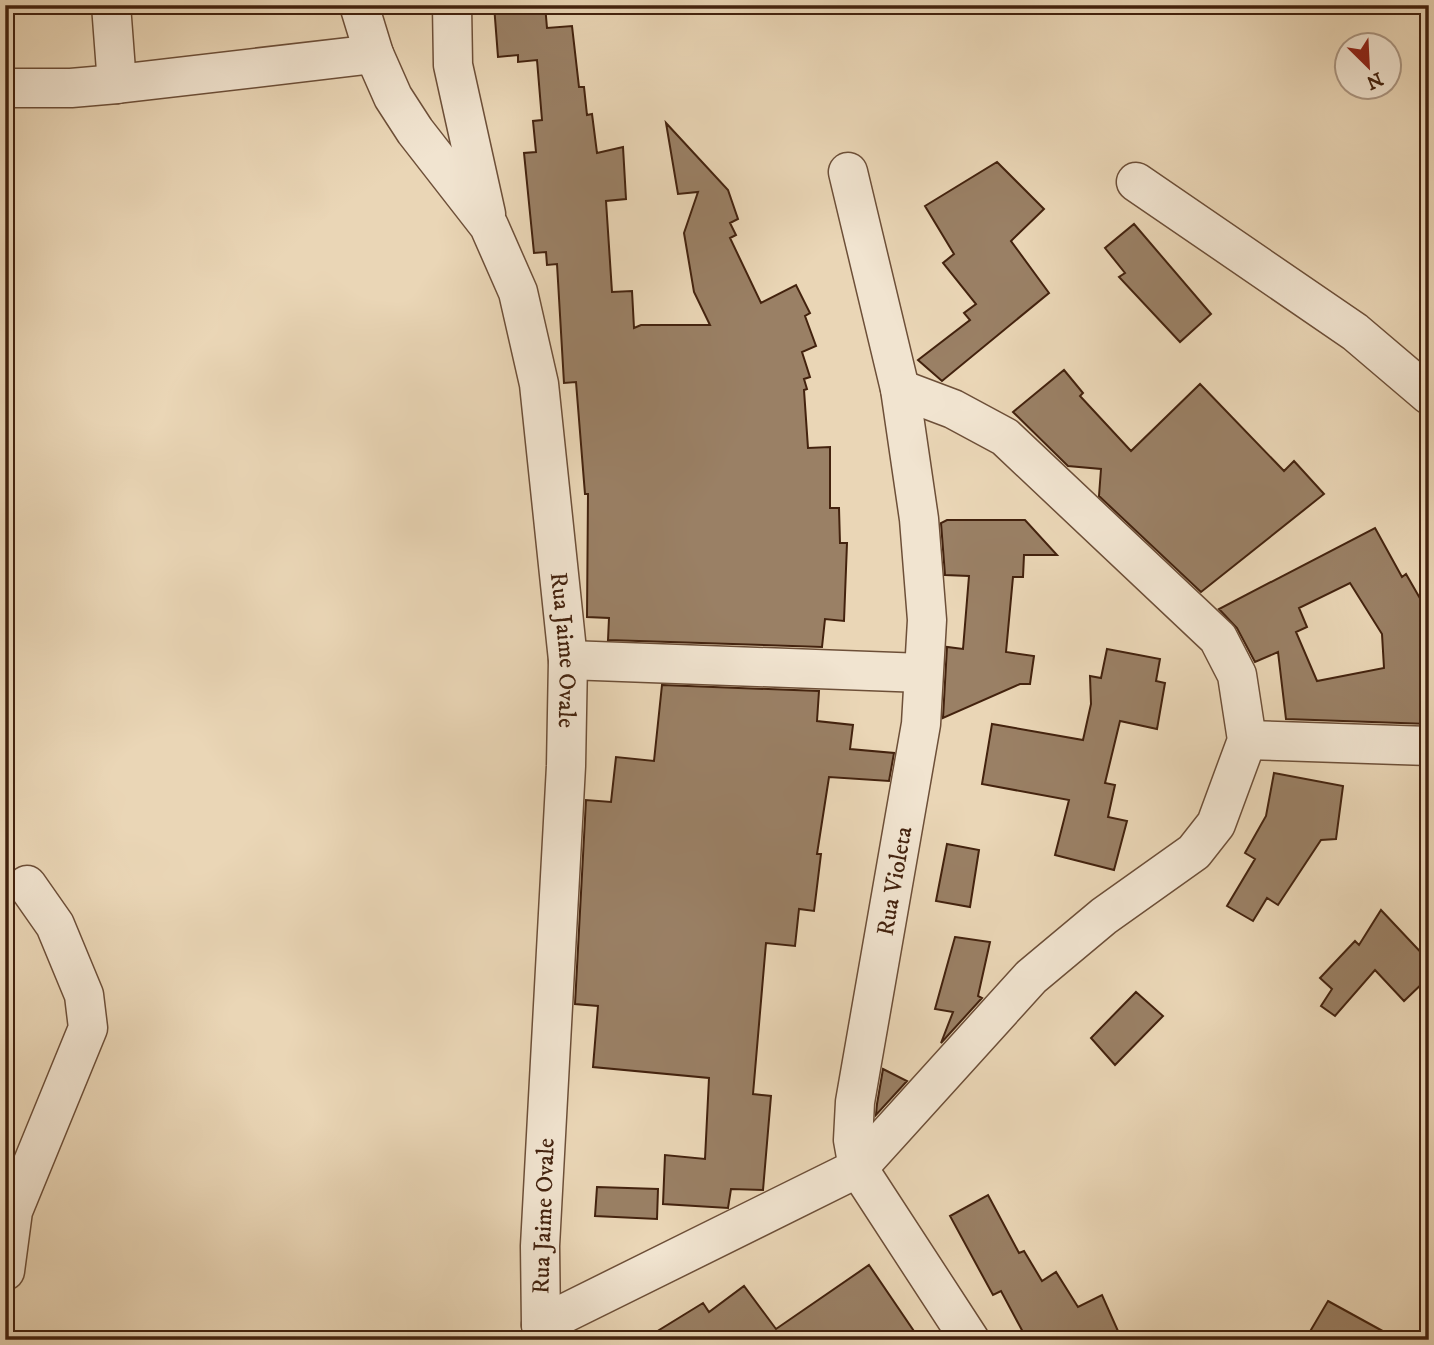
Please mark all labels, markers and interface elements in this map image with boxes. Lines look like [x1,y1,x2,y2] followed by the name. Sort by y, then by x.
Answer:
[1332,32,1402,102] north arrow
[1362,66,1386,94] text: N
[543,571,582,728] street label: Rua Jaime Ovale
[871,823,919,938] street label: Rua Violeta
[526,1137,562,1295] street label: Rua Jaime Ovale

